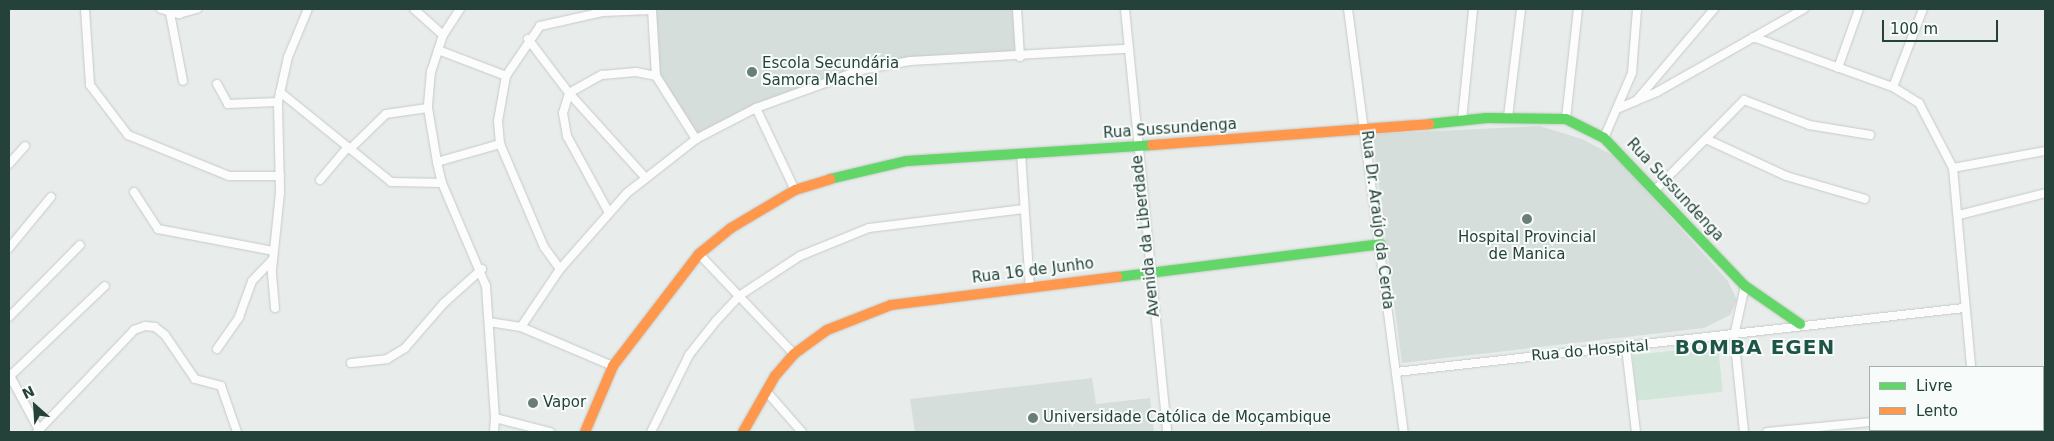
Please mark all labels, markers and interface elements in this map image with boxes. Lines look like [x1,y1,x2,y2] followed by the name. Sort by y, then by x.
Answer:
[1884,10,2000,42] scale bar
[1890,20,1938,38] text: 100 m
[762,54,899,89] place label: Escola Secundária Samora Machel
[746,66,758,78] marker: Escola Secundária Samora Machel
[1103,115,1237,143] street label: Rua Sussundenga
[1357,130,1397,310] street label: Rua Dr. Araújo da Cerda
[1623,135,1727,245] street label: Rua Sussundenga
[1129,154,1163,318] street label: Avenida da Liberdade
[1520,212,1534,226] marker: Hospital Provincial de Manica
[1458,228,1596,263] place label: Hospital Provincial de Manica
[971,255,1095,287] street label: Rua 16 de Junho
[1674,335,1836,359] district label: BOMBA EGEN
[1530,337,1650,365] street label: Rua do Hospital
[1869,366,2044,431] legend
[1916,377,1952,395] text: Livre
[10,381,60,431] north arrow
[20,383,37,402] text: N
[543,394,586,412] place label: Vapor
[527,397,539,409] marker: Vapor
[1916,402,1958,420] text: Lento
[1043,409,1331,427] place label: Universidade Católica de Moçambique
[1027,412,1039,424] marker: Universidade Católica de Moçambique

